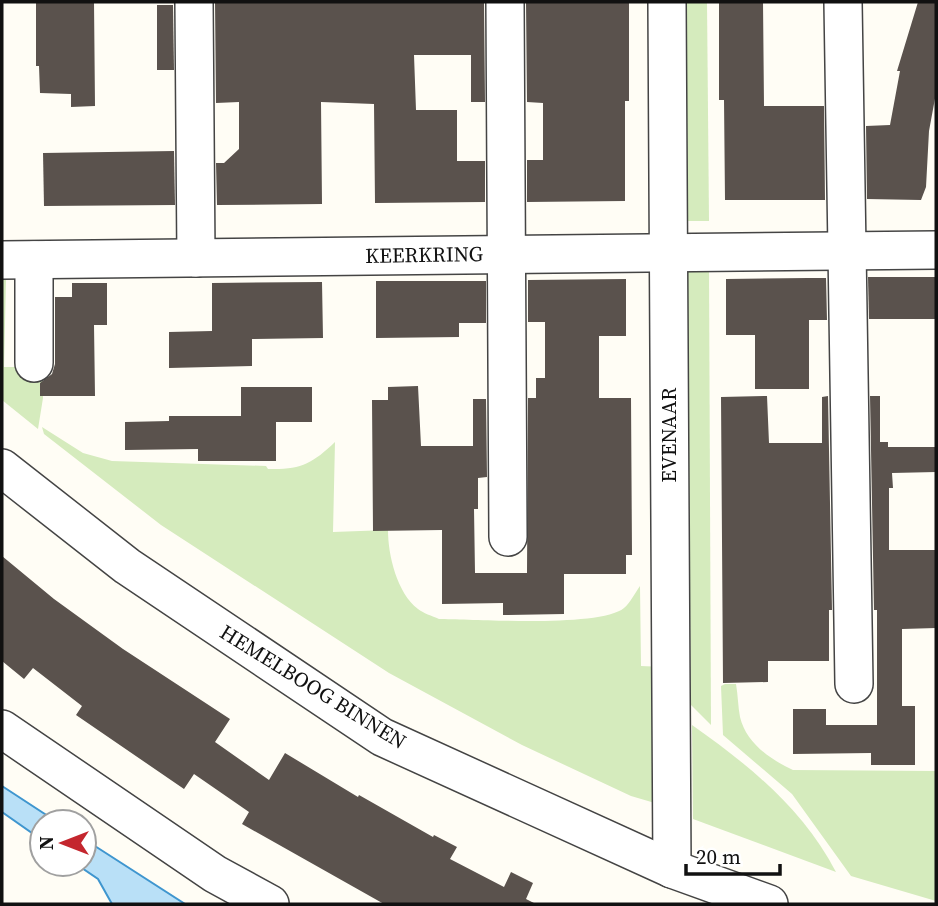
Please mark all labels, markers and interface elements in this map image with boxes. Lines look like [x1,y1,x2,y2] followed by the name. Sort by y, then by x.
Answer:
[365,239,483,270] street label: KEERKRING
[654,387,683,483] street label: EVENAAR
[215,617,412,756] street label: HEMELBOOG BINNEN
[28,808,98,878] north arrow
[686,832,780,876] scale bar
[33,836,59,850] text: N
[696,842,741,871] text: 20 m

